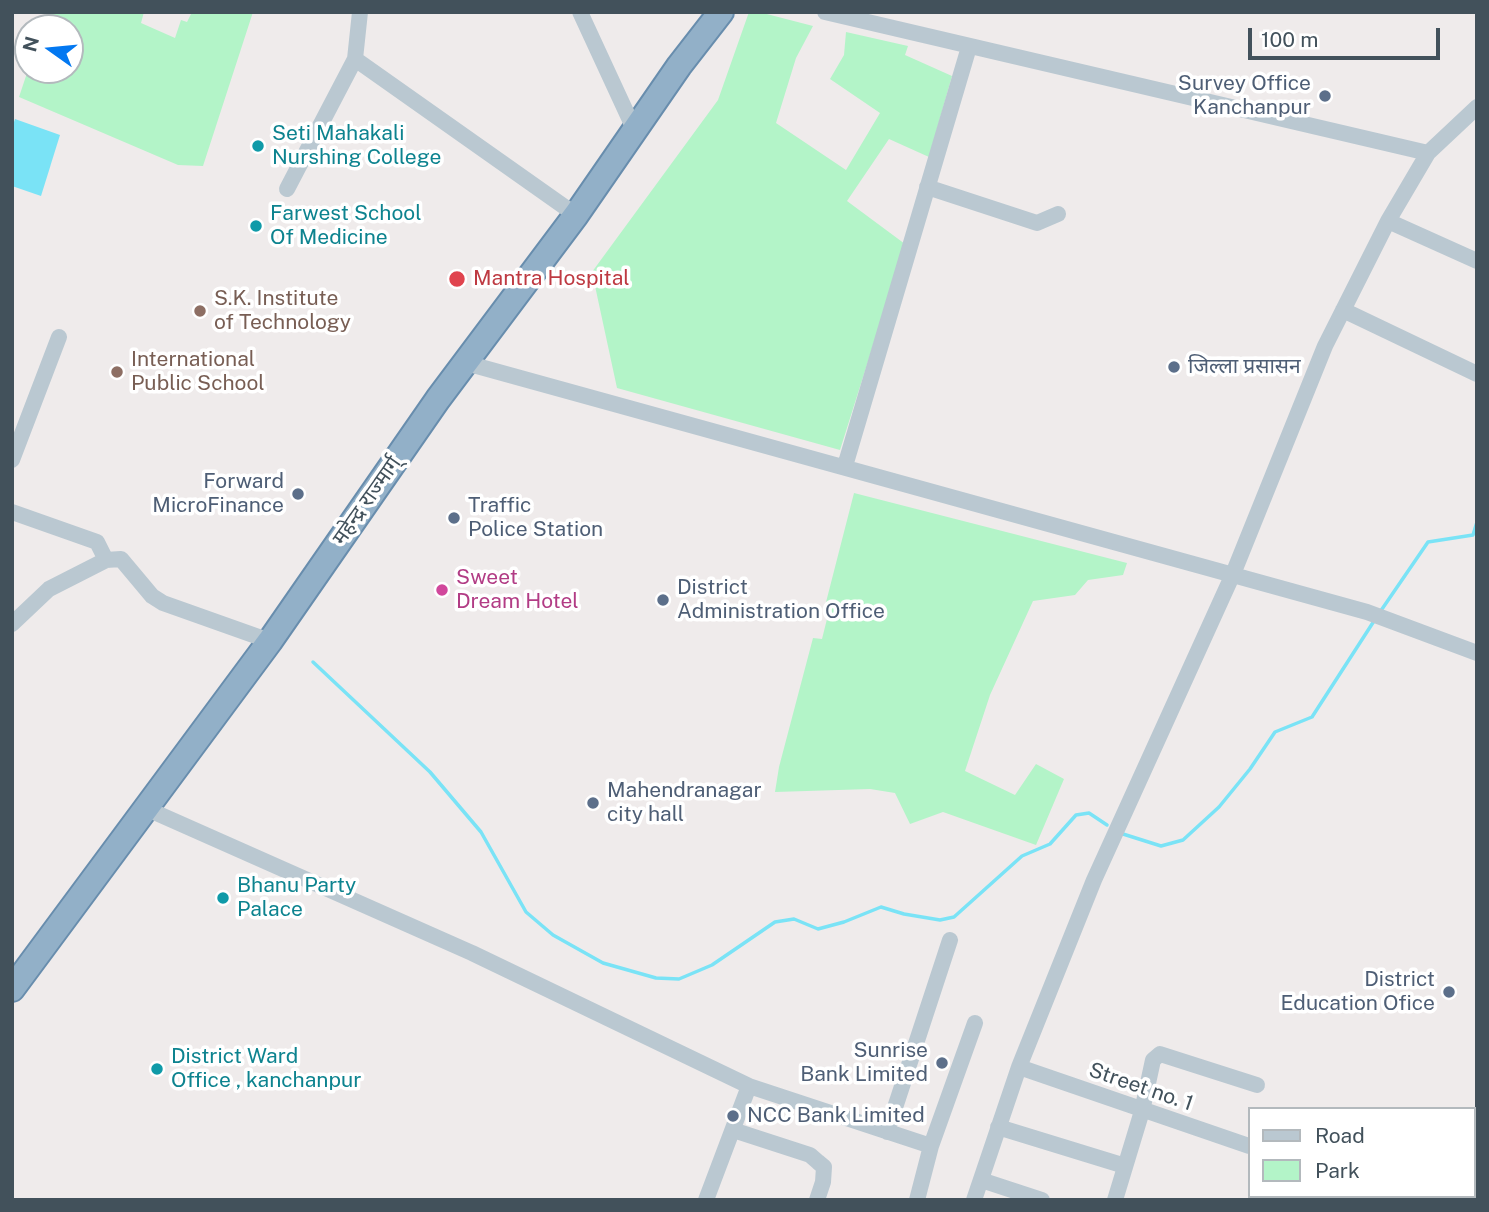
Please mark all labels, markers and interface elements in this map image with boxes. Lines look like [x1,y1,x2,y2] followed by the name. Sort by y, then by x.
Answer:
[14,14,84,84] north arrow
[1251,14,1444,58] scale bar
[1261,27,1318,52] text: 100 m
[18,34,43,54] text: N
[1178,71,1311,121] place label: Survey Office Kanchanpur
[1317,88,1333,104] marker: Survey Office Kanchanpur
[272,121,441,171] place label: Seti Mahakali Nurshing College
[250,138,266,154] marker: Seti Mahakali Nurshing College
[270,201,422,251] place label: Farwest School Of Medicine
[248,218,264,234] marker: Farwest School Of Medicine
[473,266,630,292] place label: Mantra Hospital
[447,269,467,289] marker: Mantra Hospital
[214,286,351,336] place label: S.K. Institute of Technology
[192,303,208,319] marker: S.K. Institute of Technology
[131,347,265,397] place label: International Public School
[1188,354,1301,380] place label: जिल्ला प्रसासन
[1166,359,1182,375] marker: जिल्ला प्रसासन
[109,364,125,380] marker: International Public School
[327,452,407,550] street label: महेन्द्र राज्मार्ग्
[152,469,284,519] place label: Forward MicroFinance
[290,486,306,502] marker: Forward MicroFinance
[468,493,603,543] place label: Traffic Police Station
[446,510,462,526] marker: Traffic Police Station
[456,565,579,615] place label: Sweet Dream Hotel
[677,575,885,625] place label: District Administration Office
[434,582,450,598] marker: Sweet Dream Hotel
[655,592,671,608] marker: District Administration Office
[607,778,762,828] place label: Mahendranagar city hall
[585,795,601,811] marker: Mahendranagar city hall
[237,873,356,923] place label: Bhanu Party Palace
[215,890,231,906] marker: Bhanu Party Palace
[1280,967,1435,1017] place label: District Education Ofice
[1441,984,1457,1000] marker: District Education Ofice
[800,1038,928,1088] place label: Sunrise Bank Limited
[171,1044,361,1094] place label: District Ward Office , kanchanpur
[934,1055,950,1071] marker: Sunrise Bank Limited
[1085,1057,1197,1117] street label: Street no. 1
[149,1061,165,1077] marker: District Ward Office , kanchanpur
[747,1103,925,1129] place label: NCC Bank Limited
[1248,1107,1475,1198] legend
[725,1108,741,1124] marker: NCC Bank Limited
[1315,1123,1365,1148] text: Road
[1315,1158,1360,1183] text: Park

